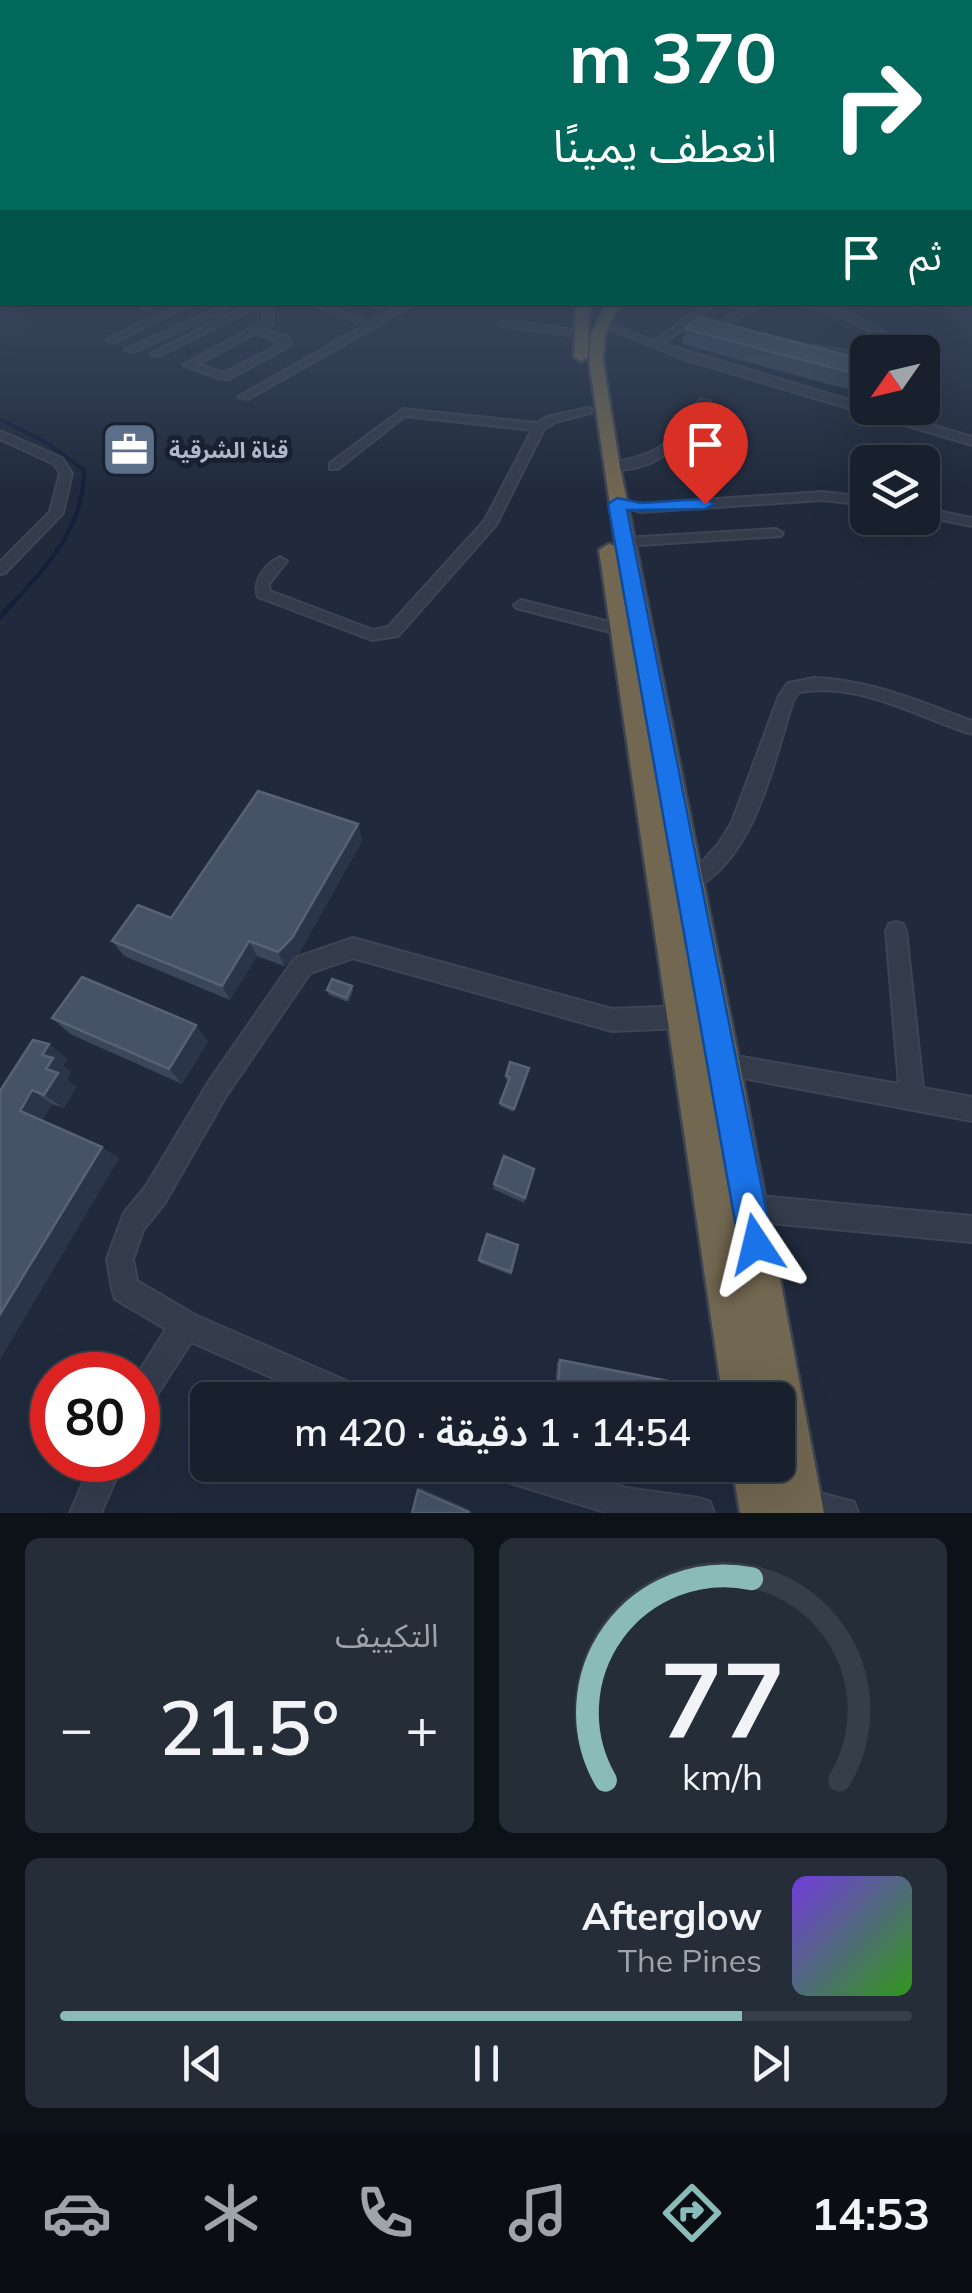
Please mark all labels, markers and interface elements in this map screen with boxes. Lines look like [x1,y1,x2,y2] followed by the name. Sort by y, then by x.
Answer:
[569,13,777,101] text: 370 m
[812,40,942,170] icon: right
[553,117,777,173] text: انعطف يمينًا
[834,230,889,285] icon: arrive
[909,232,942,280] text: ثم
[850,335,940,425] north arrow
[850,335,940,535] map controls
[663,402,748,505] pin
[678,417,733,472] icon: arrive
[100,420,160,480] office icon: قناة الشرقية
[169,436,288,464] place label: قناة الشرقية
[850,445,940,535] button: layers
[704,1192,808,1296] position arrow
[30,1352,160,1482] speed limit sign: 80
[294,1408,691,1456] text: 14:54 · 1 دقيقة · 420 m
[335,1615,439,1655] text: التكييف
[660,1633,785,1764] text: 77
[159,1680,340,1774] text: 21.5°
[60,1693,93,1762] text: −
[405,1693,439,1762] text: +
[682,1754,763,1799] text: km/h
[582,1892,762,1940] text: Afterglow
[618,1940,762,1980] text: The Pines
[175,2036,230,2091] icon: previous
[459,2036,514,2091] icon: pause
[743,2036,798,2091] icon: next
[42,2178,112,2248] icon: car
[196,2178,266,2248] icon: climate
[350,2178,420,2248] icon: phone
[503,2178,573,2248] icon: music
[657,2178,727,2248] icon: directions
[811,2185,930,2241] text: 14:53

